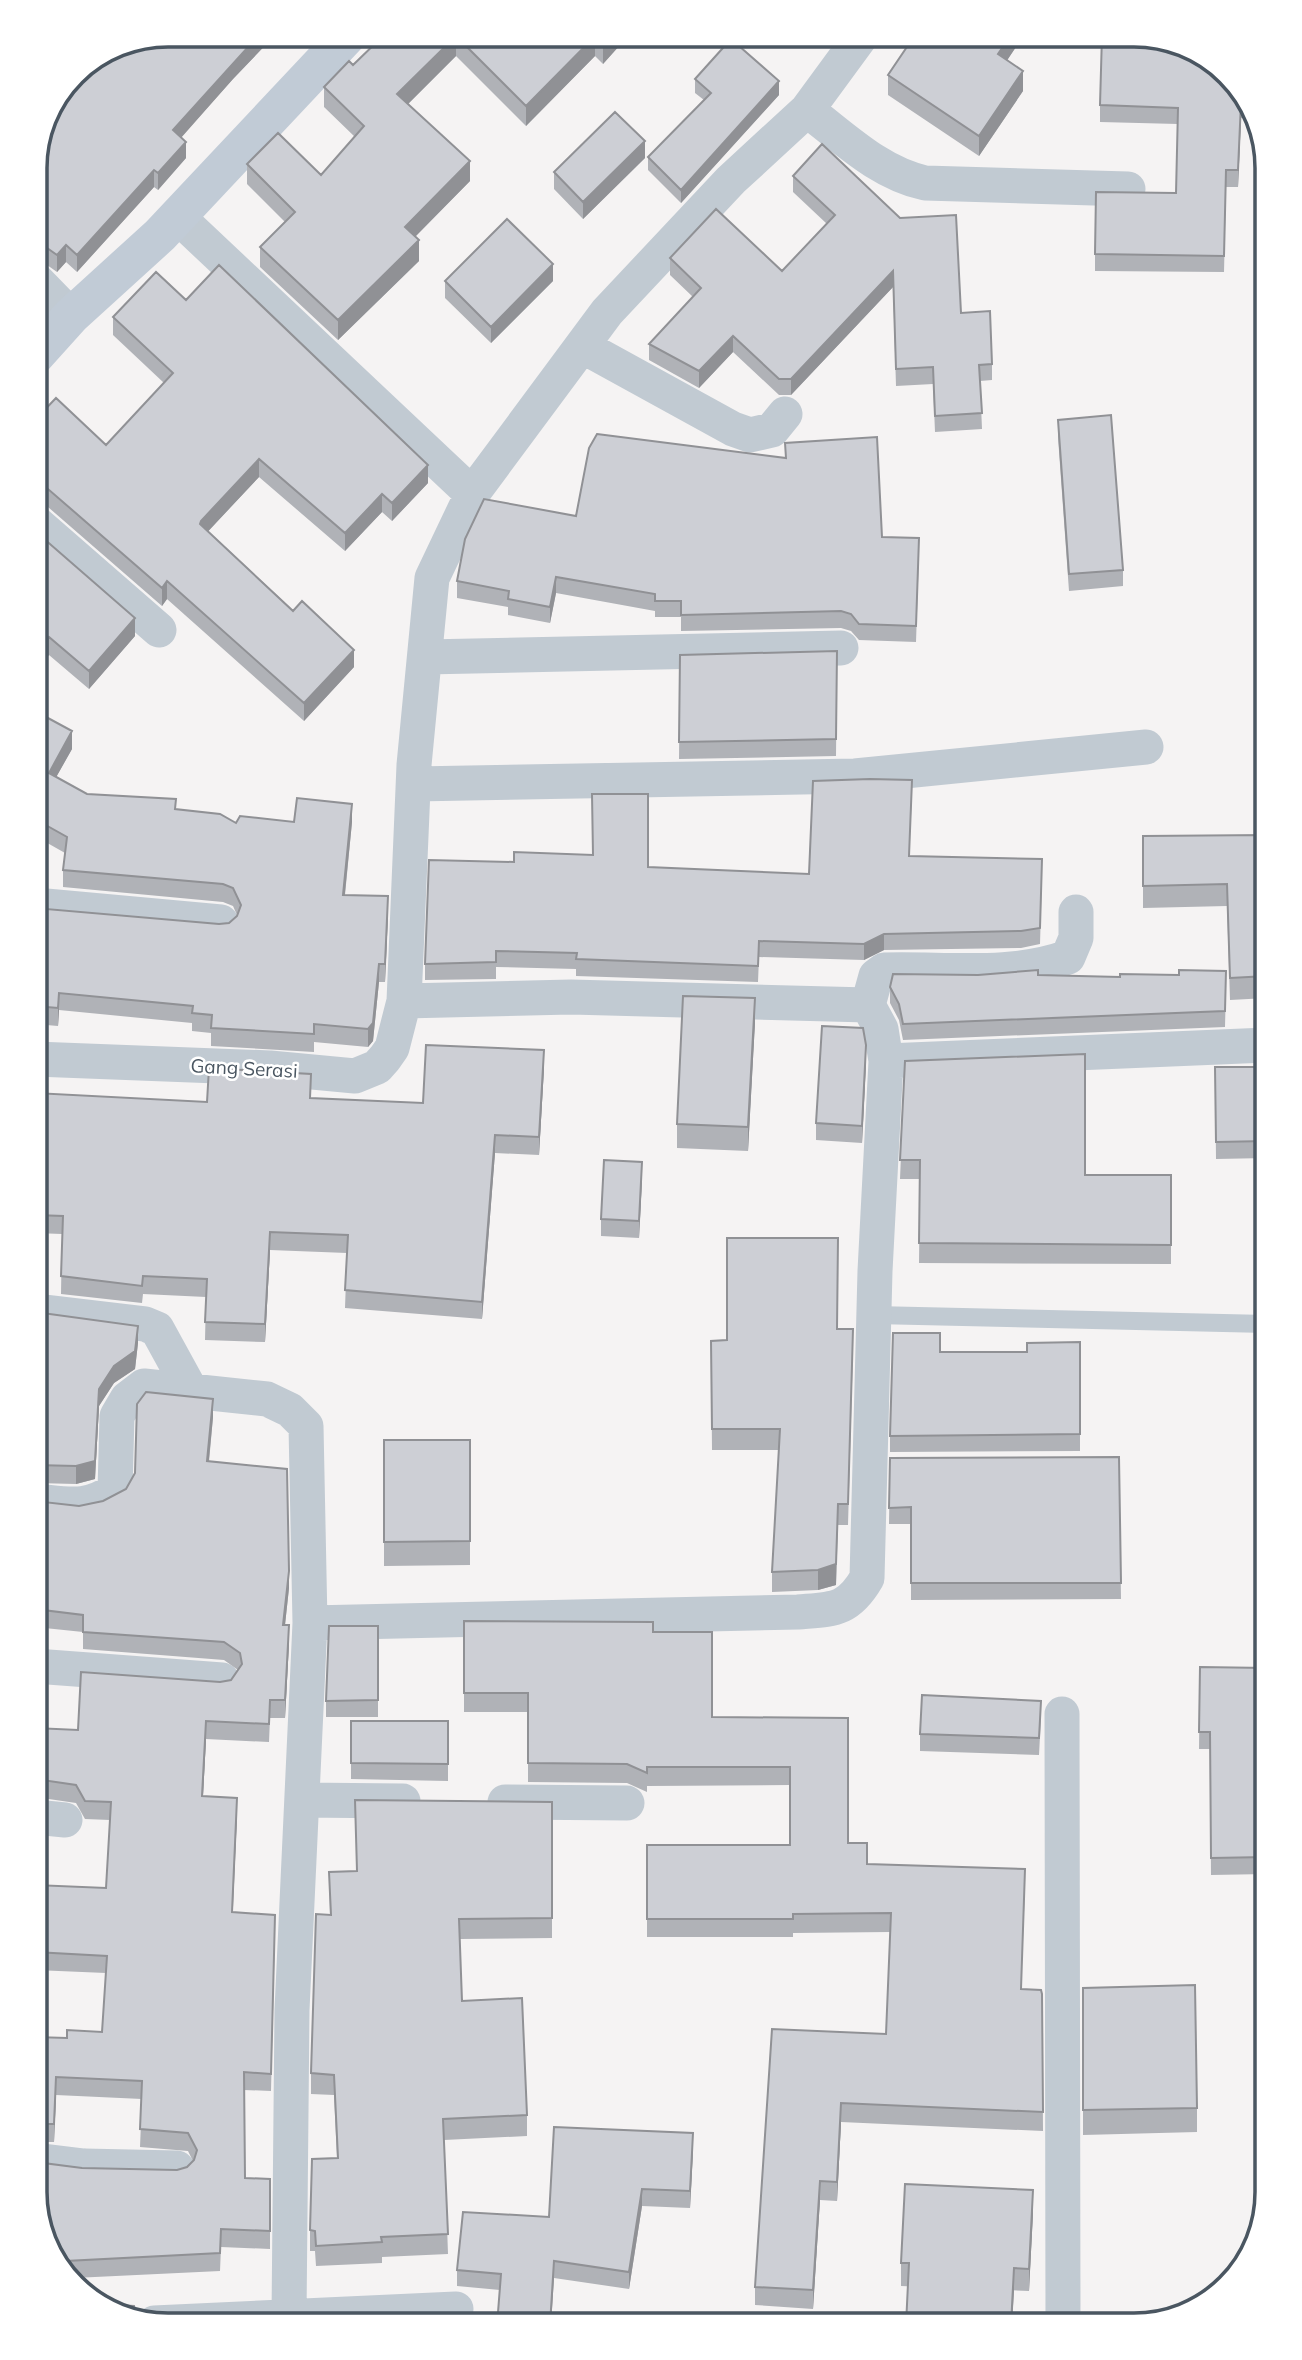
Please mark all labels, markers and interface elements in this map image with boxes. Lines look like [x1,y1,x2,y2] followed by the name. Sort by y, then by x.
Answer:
[190,1053,298,1083] street label: Gang Serasi

